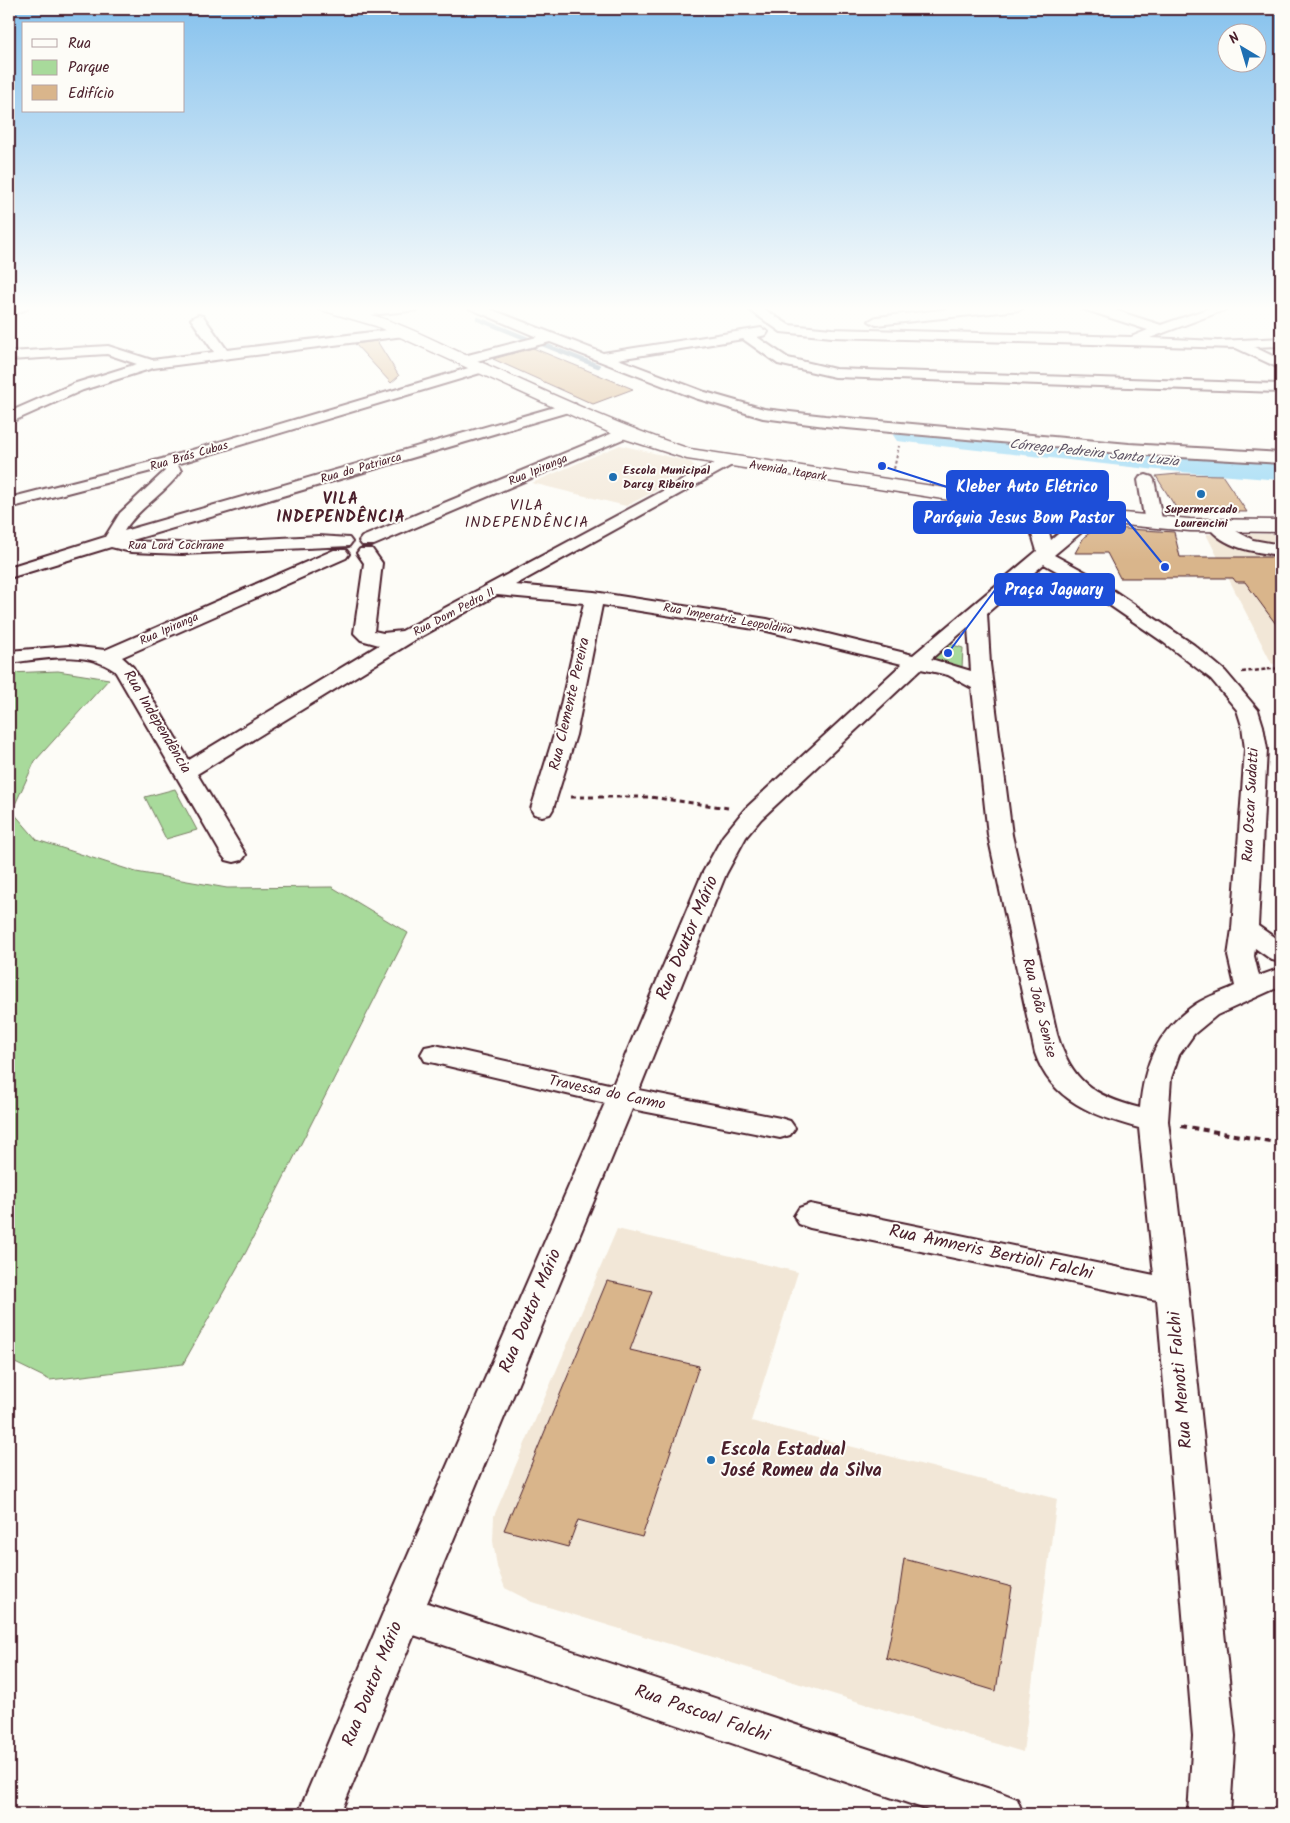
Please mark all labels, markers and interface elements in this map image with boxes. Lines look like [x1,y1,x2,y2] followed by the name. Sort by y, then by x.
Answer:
[22,22,185,112] legend
[1218,22,1268,72] north arrow
[1224,27,1245,50] text: N
[68,32,91,56] text: Rua
[68,56,109,80] text: Parque
[68,82,114,106] text: Edifício
[1008,433,1181,473] water label: Córrego Pedreira Santa Luzia
[148,436,230,476] street label: Rua Brás Cubas
[318,447,404,489] street label: Rua do Patriarca
[505,449,571,491] street label: Rua Ipiranga
[748,455,829,487] street label: Avenida Itapark
[623,461,711,494] place label: Escola Municipal Darcy Ribeiro
[607,471,619,483] marker: Escola Municipal Darcy Ribeiro
[947,471,1108,502] callout: Kleber Auto Elétrico
[956,475,1098,500] text: Kleber Auto Elétrico
[276,487,406,530] district label: VILA INDEPENDÊNCIA
[1195,488,1207,500] marker: Supermercado Lourencini
[465,494,589,535] district label: VILA INDEPENDÊNCIA
[1164,500,1238,533] place label: Supermercado Lourencini
[914,502,1125,533] callout: Paróquia Jesus Bom Pastor
[924,506,1115,531] text: Paróquia Jesus Bom Pastor
[128,536,224,555] street label: Rua Lord Cochrane
[995,574,1114,605] callout: Praça Jaguary
[1005,578,1104,603] text: Praça Jaguary
[410,582,499,642] street label: Rua Dom Pedro II
[662,598,795,640] street label: Rua Imperatriz Leopoldina
[136,607,202,650] street label: Rua Ipiranga
[543,635,597,773] street label: Rua Clemente Pereira
[117,666,197,778] street label: Rua Independência
[1236,746,1266,863] street label: Rua Oscar Sudatti
[649,871,727,1005] street label: Rua Doutor Mário
[1015,956,1063,1061] street label: Rua João Senise
[546,1069,668,1117] street label: Travessa do Carmo
[886,1217,1096,1289] street label: Rua Amneris Bertioli Falchi
[492,1244,570,1378] street label: Rua Doutor Mário
[1160,1310,1201,1450] street label: Rua Menoti Falchi
[721,1436,882,1486] place label: Escola Estadual José Romeu da Silva
[705,1454,717,1466] marker: Escola Estadual José Romeu da Silva
[335,1617,411,1751] street label: Rua Doutor Mário
[631,1677,774,1751] street label: Rua Pascoal Falchi

